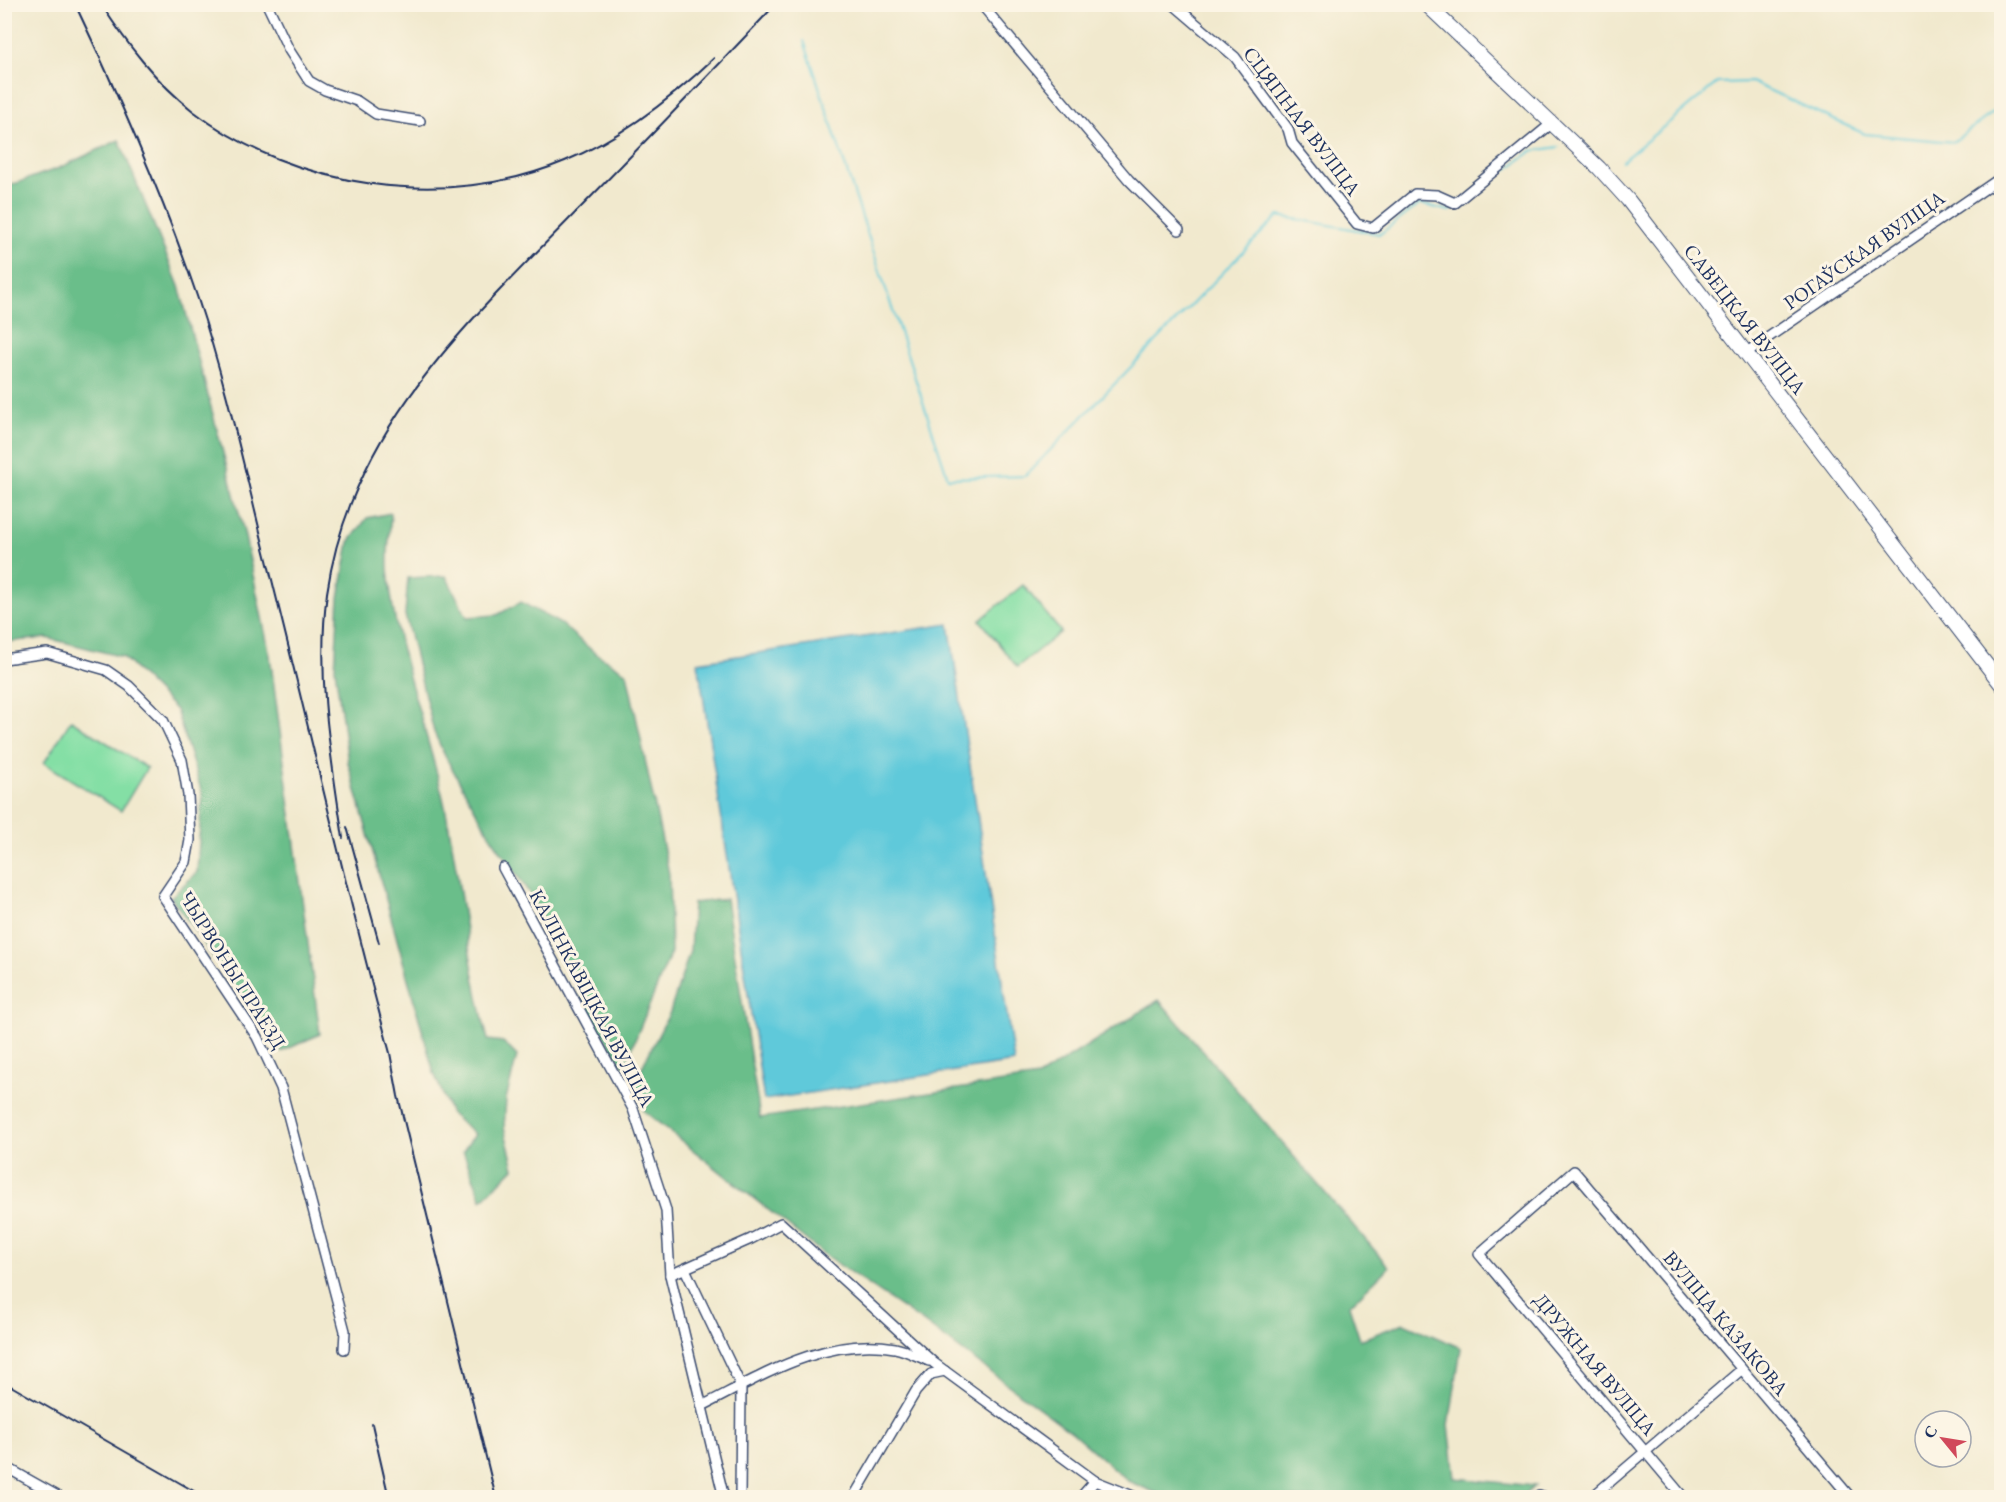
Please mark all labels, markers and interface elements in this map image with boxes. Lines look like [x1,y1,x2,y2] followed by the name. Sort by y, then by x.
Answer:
[1237,41,1367,201] street label: СЦЯПНАЯ ВУЛІЦА
[1778,184,1950,316] street label: РОГАЎСКАЯ ВУЛІЦА
[1678,238,1812,400] street label: САВЕЦКАЯ ВУЛІЦА
[523,885,661,1112] street label: КАЛІНКАВІЦКАЯ ВУЛІЦА
[174,886,292,1054] street label: ЧЫРВОНЫ ПРАЕЗД
[1658,1245,1794,1401] street label: ВУЛІЦА КАЗАКОВА
[1528,1287,1662,1441] street label: ДРУЖНАЯ ВУЛІЦА
[1913,1409,1973,1469] north arrow
[1919,1422,1942,1442] text: С

